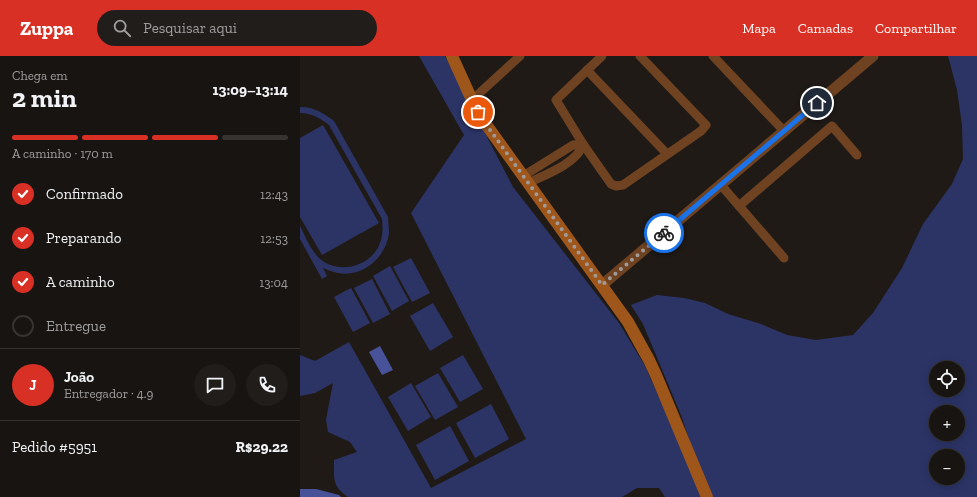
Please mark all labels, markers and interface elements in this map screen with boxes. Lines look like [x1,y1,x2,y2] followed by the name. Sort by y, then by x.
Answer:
[97,10,377,46] search box
[20,17,73,40] text: Zuppa
[111,17,133,39] icon: search
[143,19,237,37] text: Pesquisar aqui
[742,20,776,37] text: Mapa
[798,20,853,37] text: Camadas
[875,20,957,37] text: Compartilhar
[12,68,67,83] text: Chega em
[212,81,288,99] text: 13:09–13:14
[12,82,77,114] text: 2 min
[800,86,834,120] pin
[806,92,828,114] icon: home
[461,95,495,129] pin
[467,101,489,123] icon: bag
[12,146,113,161] text: A caminho · 170 m
[12,183,34,205] icon: check
[46,185,123,203] text: Confirmado
[260,187,288,202] text: 12:43
[644,213,684,253] courier
[653,222,675,244] icon: bike
[12,227,34,249] icon: check
[46,229,122,247] text: Preparando
[260,231,288,246] text: 12:53
[12,271,34,293] icon: check
[46,273,115,291] text: A caminho
[259,275,288,290] text: 13:04
[46,317,106,335] text: Entregue
[929,361,965,485] map controls
[929,361,965,397] button: locate
[194,364,236,406] button: chat
[246,364,288,406] button: phone
[64,368,94,386] text: João
[29,376,37,394] text: J
[64,386,153,401] text: Entregador · 4.9
[929,405,965,441] button: +
[12,438,97,456] text: Pedido #5951
[235,438,288,456] text: R$29.22
[929,449,965,485] button: −

